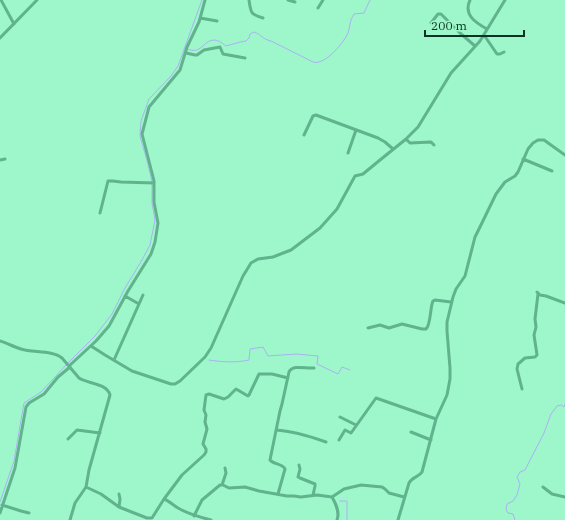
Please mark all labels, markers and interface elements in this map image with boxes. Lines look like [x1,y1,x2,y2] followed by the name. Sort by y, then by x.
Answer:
[425,12,524,38] scale bar
[431,18,467,33] text: 200 m

